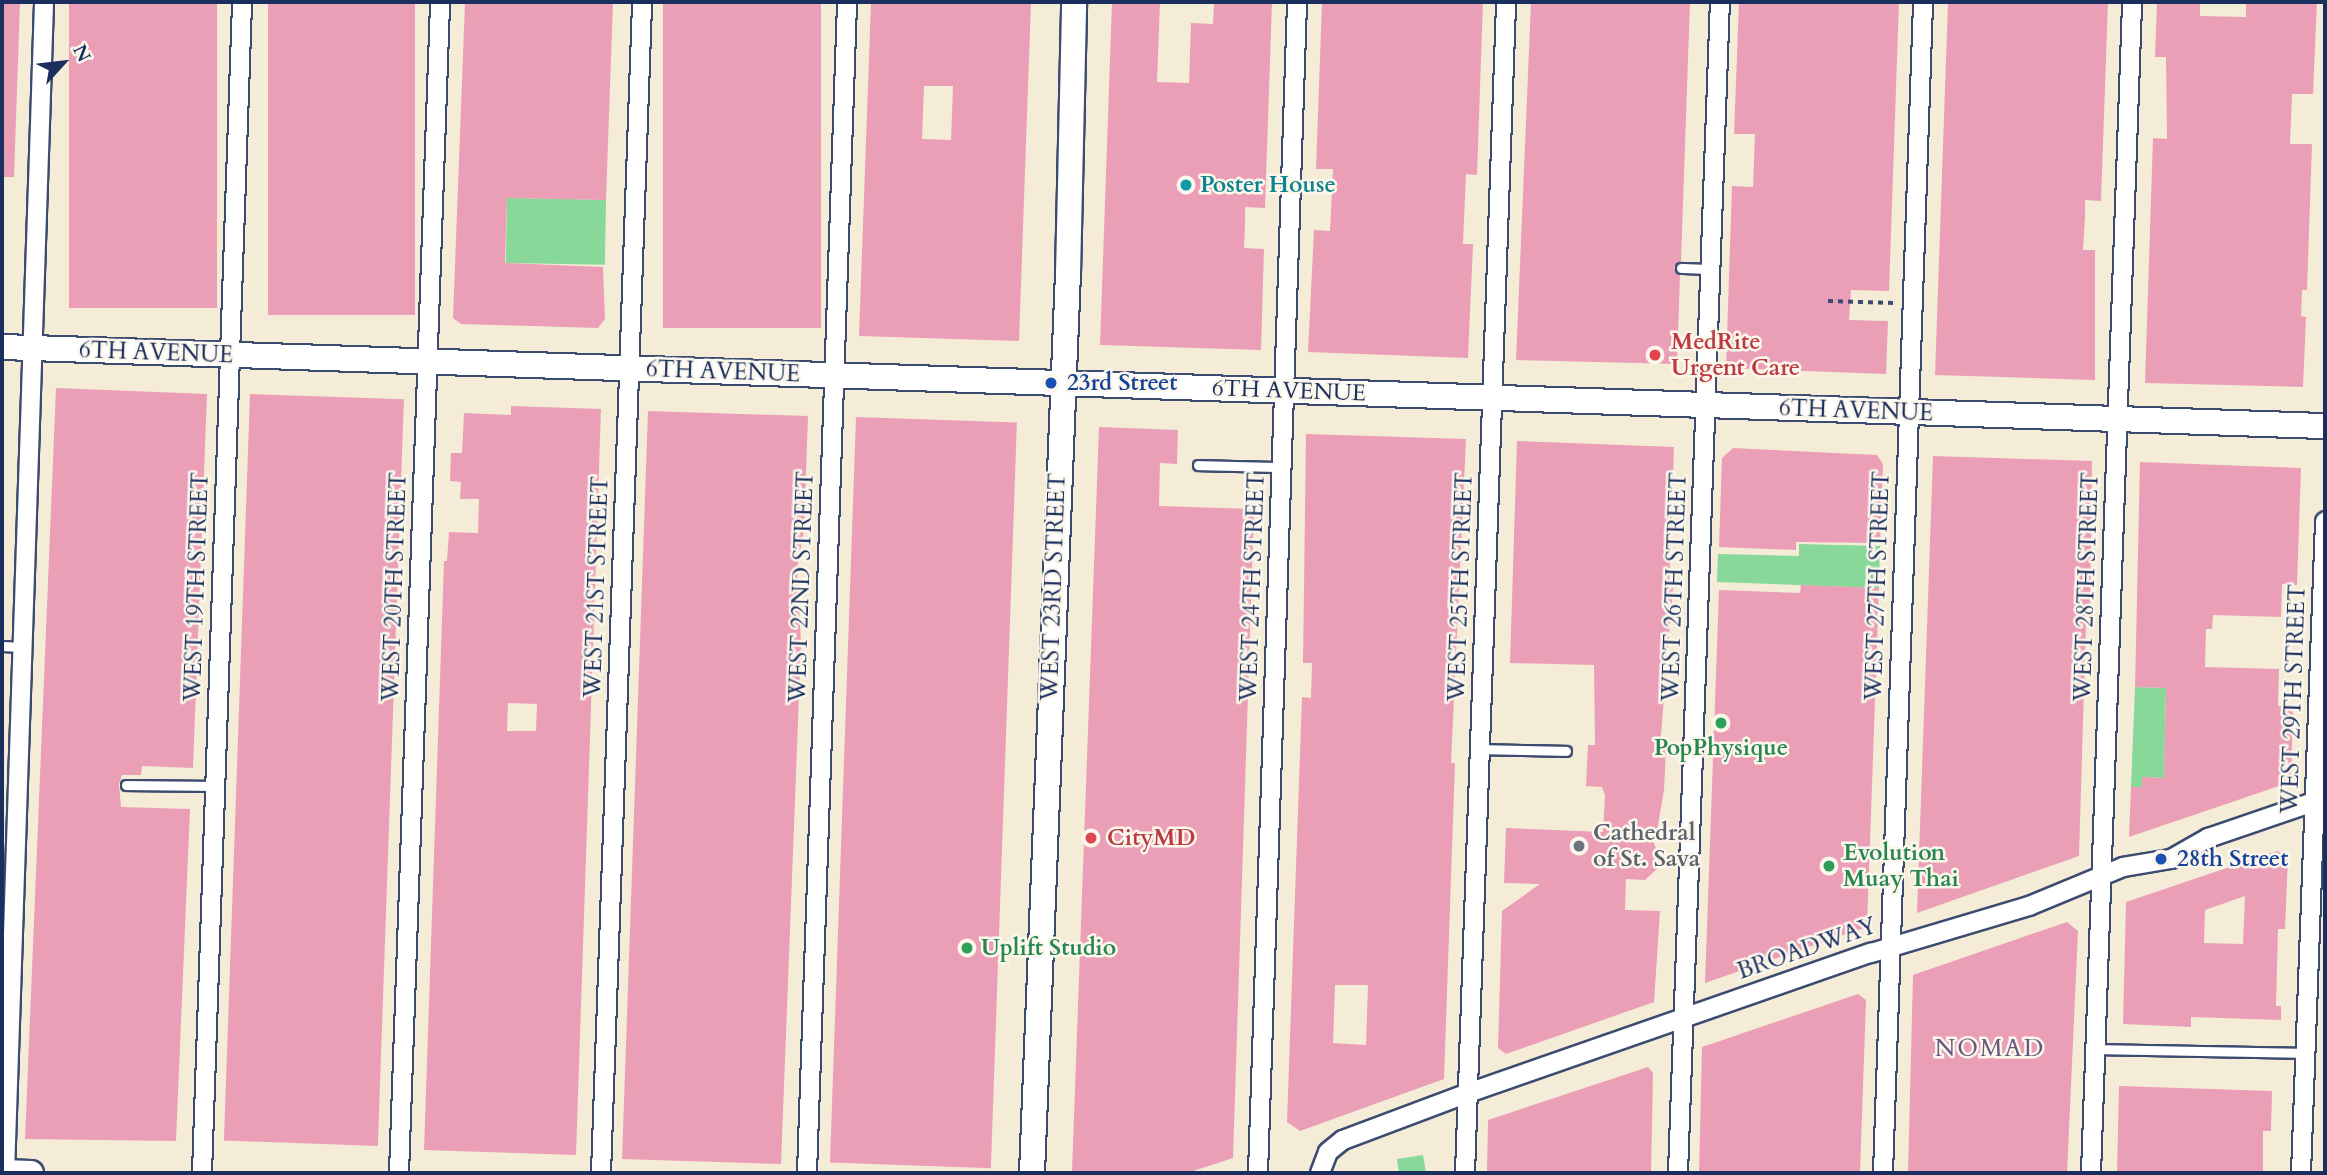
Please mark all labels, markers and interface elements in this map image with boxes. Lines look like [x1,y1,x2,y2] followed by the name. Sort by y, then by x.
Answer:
[28,28,98,98] north arrow
[66,40,97,67] text: N
[1200,171,1336,199] place label: Poster House
[1178,177,1194,193] marker: Poster House
[1671,328,1800,382] place label: MedRite Urgent Care
[79,337,233,369] street label: 6TH AVENUE
[1645,345,1665,365] marker: MedRite Urgent Care
[646,356,800,388] street label: 6TH AVENUE
[1067,369,1177,397] place label: 23rd Street
[1041,373,1061,393] marker: 23rd Street
[1212,375,1366,407] street label: 6TH AVENUE
[1779,395,1933,427] street label: 6TH AVENUE
[784,471,820,703] street label: WEST 22ND STREET
[1860,471,1896,701] street label: WEST 27TH STREET
[179,472,215,702] street label: WEST 19TH STREET
[377,472,413,702] street label: WEST 20TH STREET
[1235,472,1271,702] street label: WEST 24TH STREET
[1443,472,1479,702] street label: WEST 25TH STREET
[1657,472,1693,702] street label: WEST 26TH STREET
[2069,472,2105,702] street label: WEST 28TH STREET
[1036,473,1072,701] street label: WEST 23RD STREET
[579,476,615,698] street label: WEST 21ST STREET
[2276,584,2312,814] street label: WEST 29TH STREET
[1713,715,1729,731] marker: PopPhysique
[1654,734,1788,762] place label: PopPhysique
[1593,819,1700,873] place label: Cathedral of St. Sava
[1107,824,1195,852] place label: CityMD
[1081,828,1101,848] marker: CityMD
[1571,838,1587,854] marker: Cathedral of St. Sava
[1843,839,1959,893] place label: Evolution Muay Thai
[2177,845,2288,873] place label: 28th Street
[2151,849,2171,869] marker: 28th Street
[1821,858,1837,874] marker: Evolution Muay Thai
[1734,912,1880,986] street label: BROADWAY
[981,934,1116,962] place label: Uplift Studio
[959,940,975,956] marker: Uplift Studio
[1935,1035,2045,1063] district label: NOMAD

